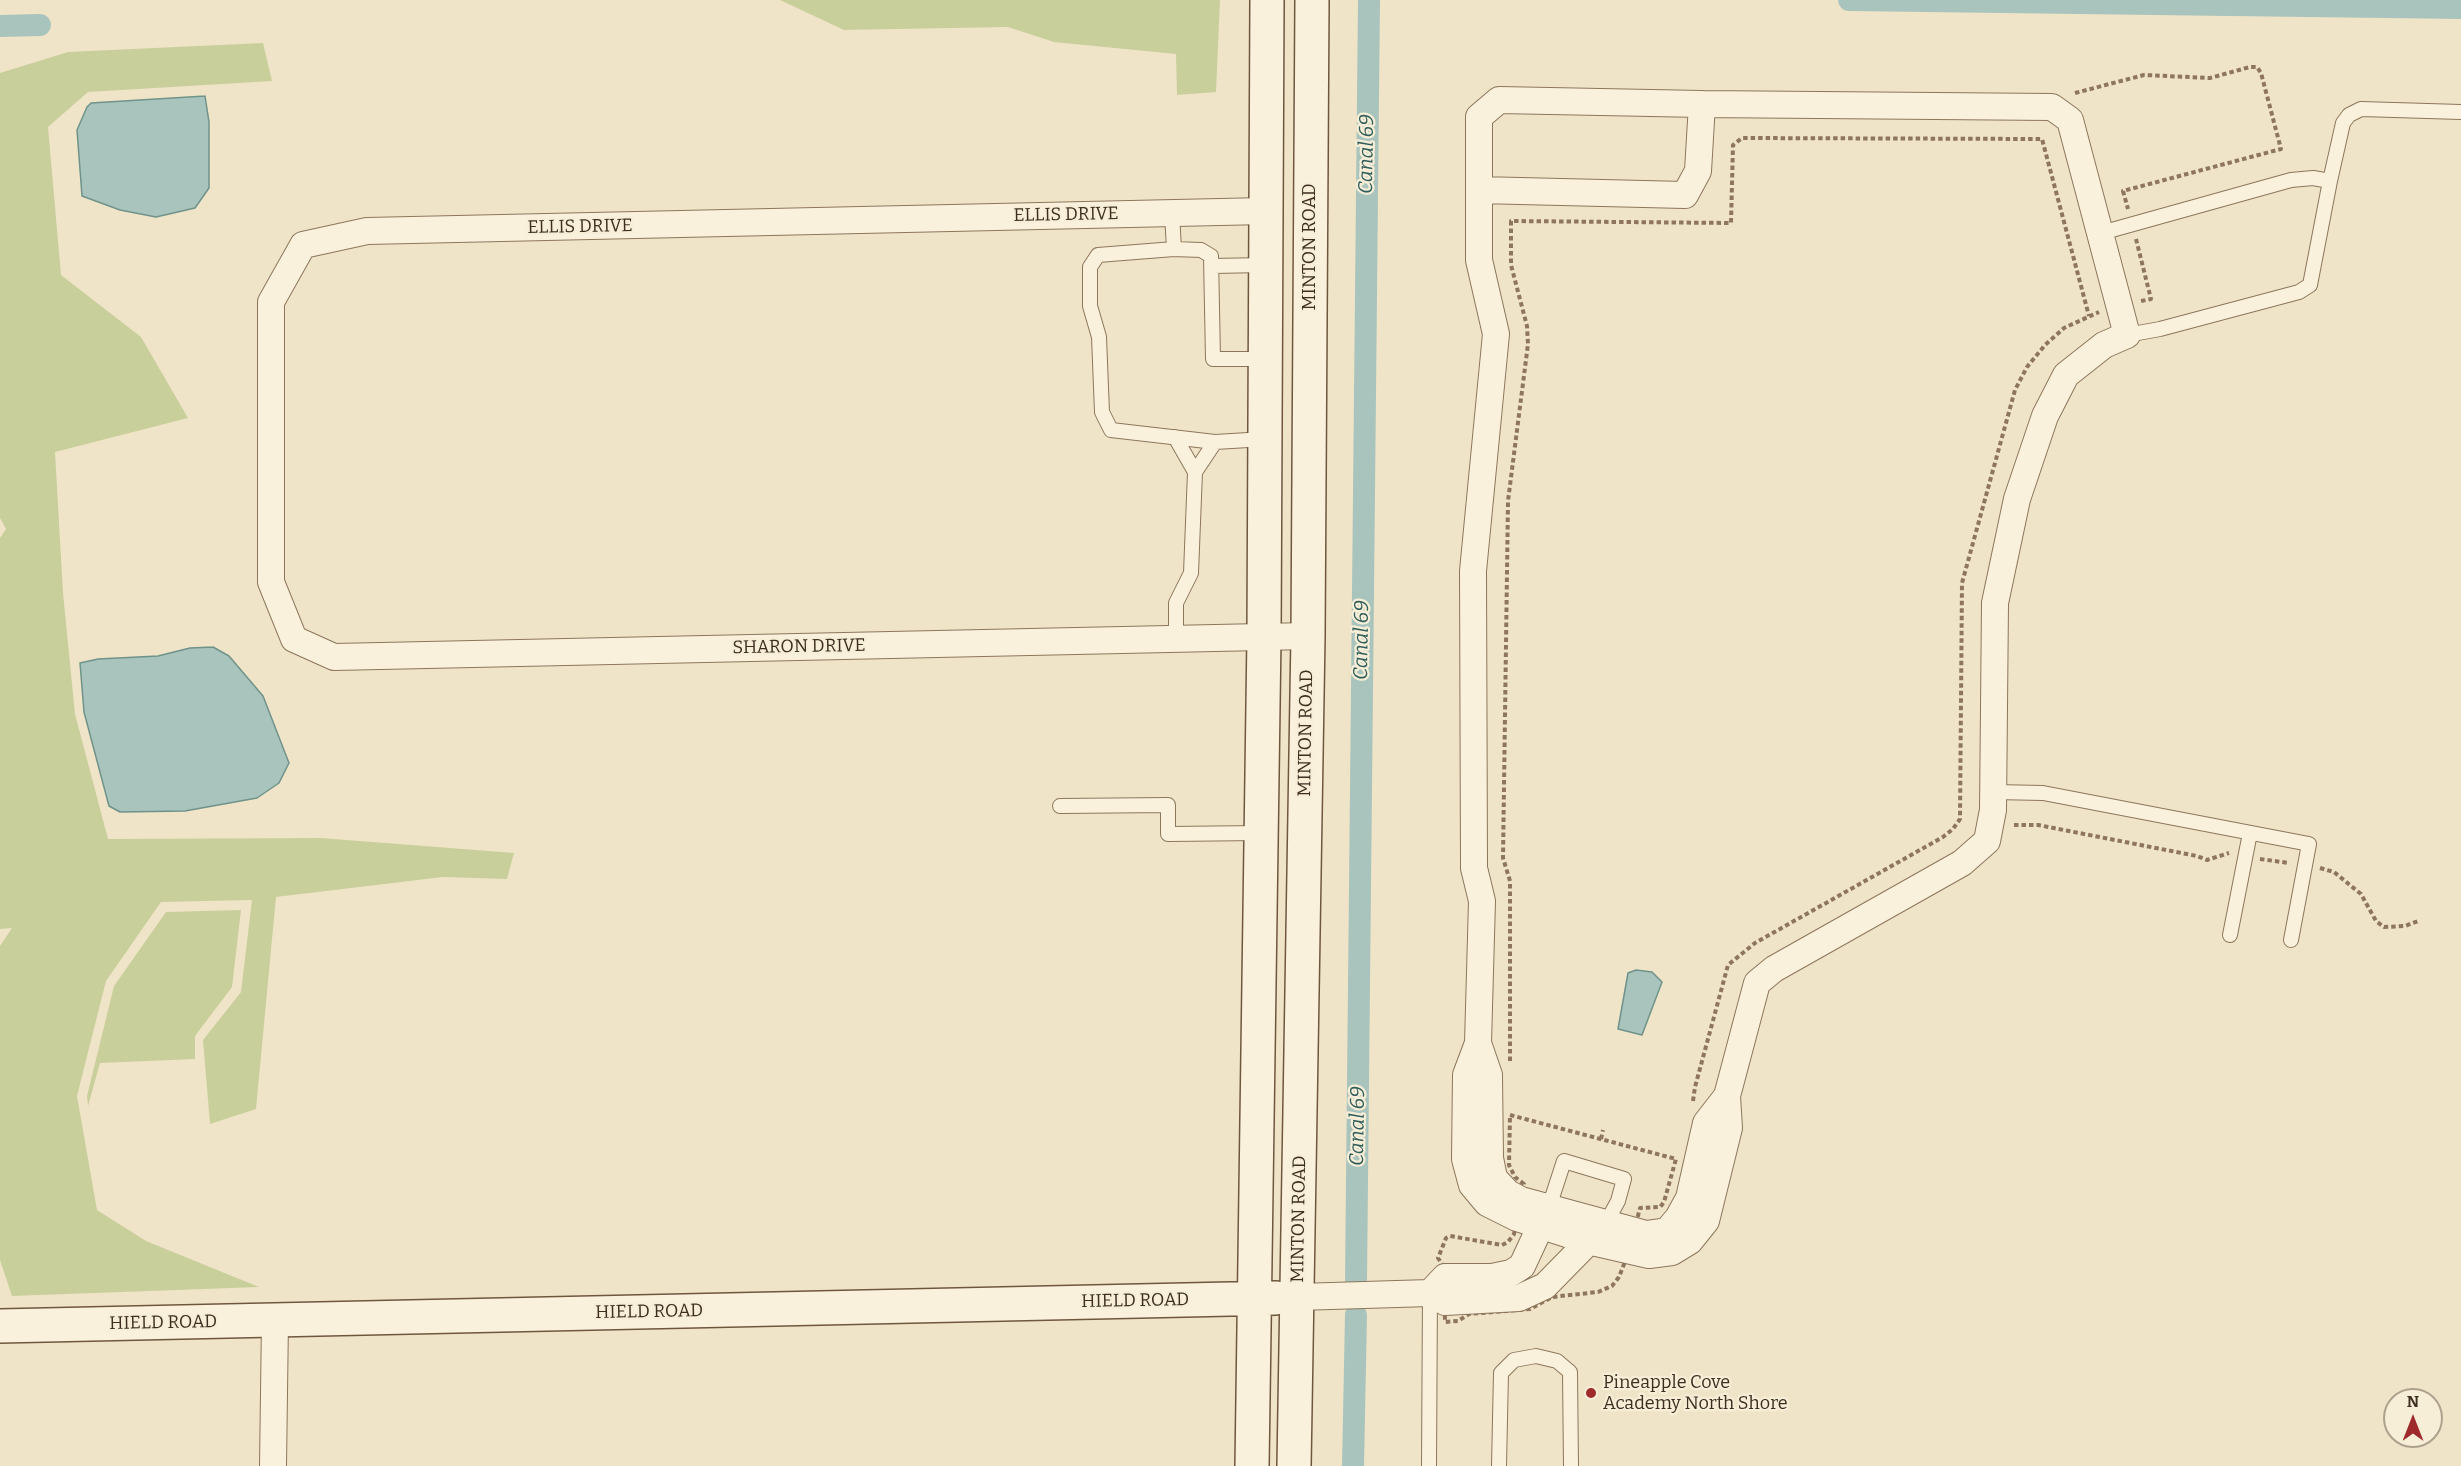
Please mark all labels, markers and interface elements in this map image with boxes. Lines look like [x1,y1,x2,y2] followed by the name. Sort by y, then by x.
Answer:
[1354,114,1380,194] water label: Canal 69
[1299,183,1321,311] street label: MINTON ROAD
[1013,203,1119,227] street label: ELLIS DRIVE
[527,215,633,239] street label: ELLIS DRIVE
[1349,600,1375,680] water label: Canal 69
[732,635,866,659] street label: SHARON DRIVE
[1294,669,1318,797] street label: MINTON ROAD
[1345,1086,1371,1166] water label: Canal 69
[1287,1155,1311,1283] street label: MINTON ROAD
[1081,1289,1189,1313] street label: HIELD ROAD
[595,1300,703,1324] street label: HIELD ROAD
[109,1311,217,1335] street label: HIELD ROAD
[1603,1372,1788,1414] place label: Pineapple Cove Academy North Shore
[1584,1386,1598,1400] marker: Pineapple Cove Academy North Shore
[2383,1388,2443,1448] north arrow
[2407,1392,2419,1411] text: N

